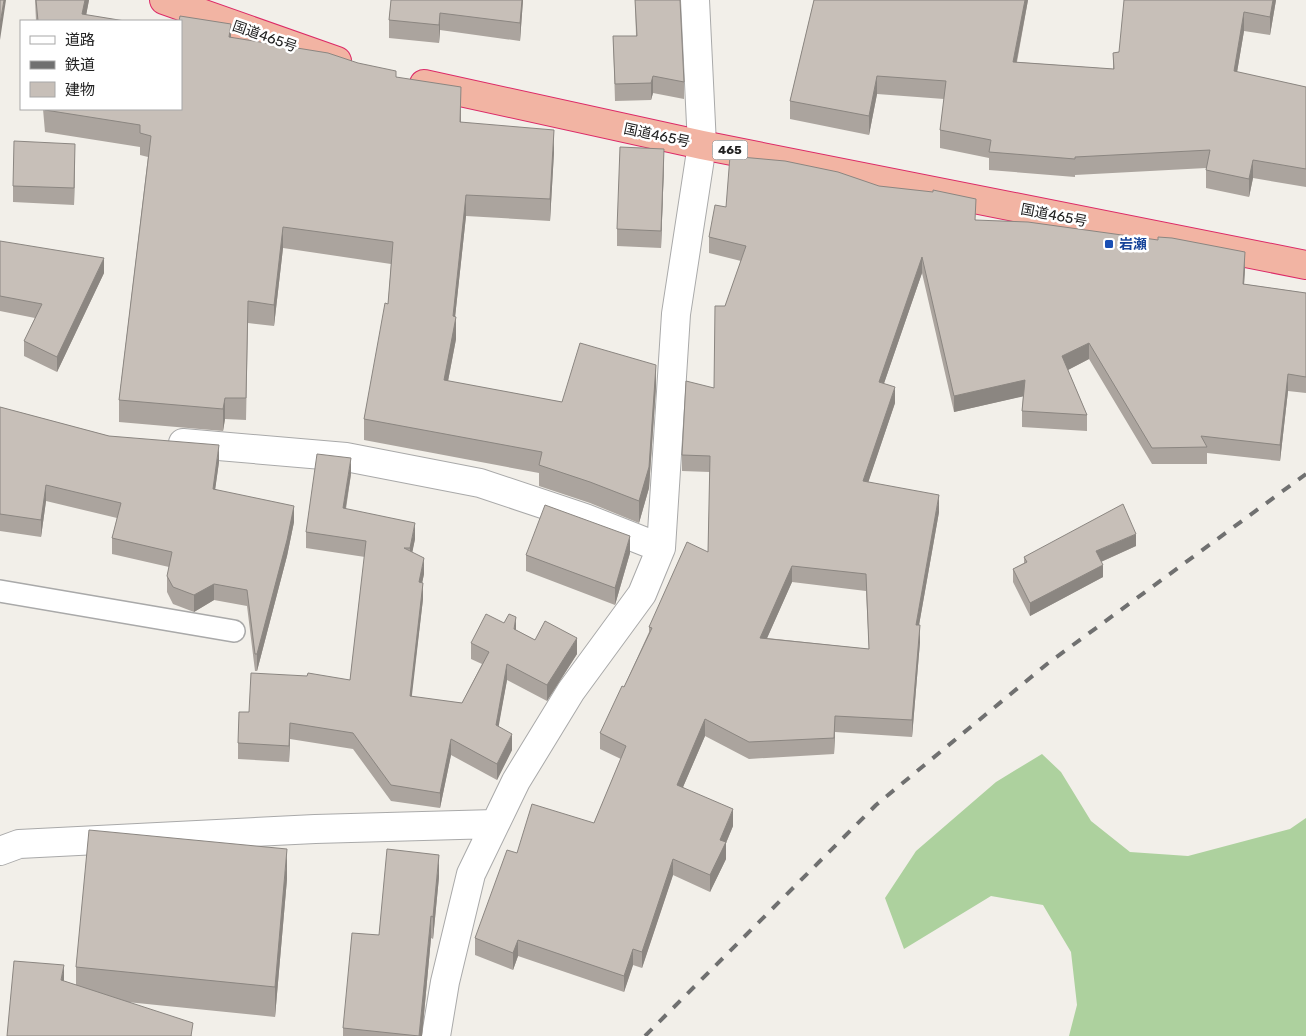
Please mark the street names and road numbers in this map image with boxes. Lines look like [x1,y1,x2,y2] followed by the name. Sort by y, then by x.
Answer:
[230,17,299,55] street label: 国道465号
[622,120,692,151] street label: 国道465号
[712,140,748,160] road number: 465
[1019,201,1089,230] street label: 国道465号

